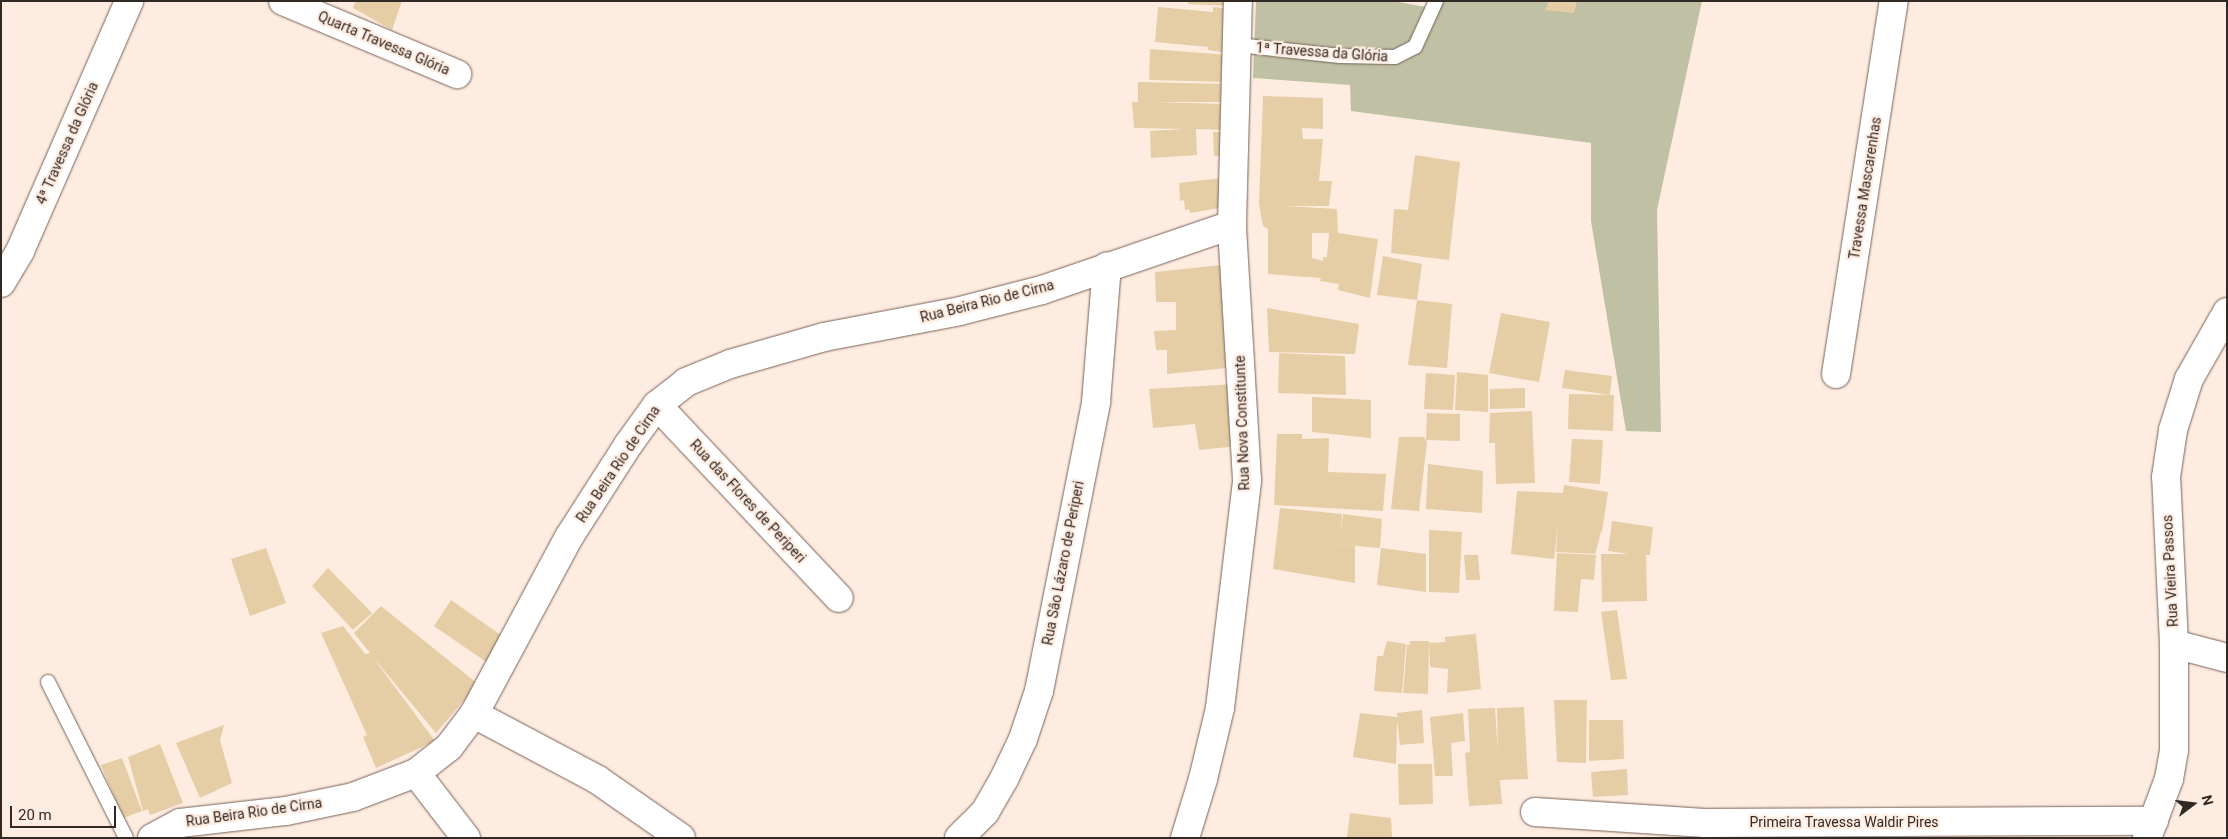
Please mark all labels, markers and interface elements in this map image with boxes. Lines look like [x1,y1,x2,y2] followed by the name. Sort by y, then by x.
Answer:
[315,8,453,78] street label: Quarta Travessa Glória
[1255,39,1389,65] street label: 1ª Travessa da Glória
[32,79,102,207] street label: 4ª Travessa da Glória
[1845,116,1885,260] street label: Travessa Mascarenhas
[918,276,1056,326] street label: Rua Beira Rio de Cirna
[1231,355,1253,491] street label: Rua Nova Constitunte
[573,402,663,526] street label: Rua Beira Rio de Cirna
[687,436,809,566] street label: Rua das Flores de Periperi
[1039,479,1087,647] street label: Rua Sâo Lázaro de Periperi
[2159,515,2181,627] street label: Rua Vieira Passos
[2168,779,2218,829] north arrow
[2198,793,2216,807] text: N
[185,794,323,830] street label: Rua Beira Rio de Cirna
[12,796,119,828] scale bar
[18,806,52,824] text: 20 m
[1749,814,1939,830] street label: Primeira Travessa Waldir Pires

